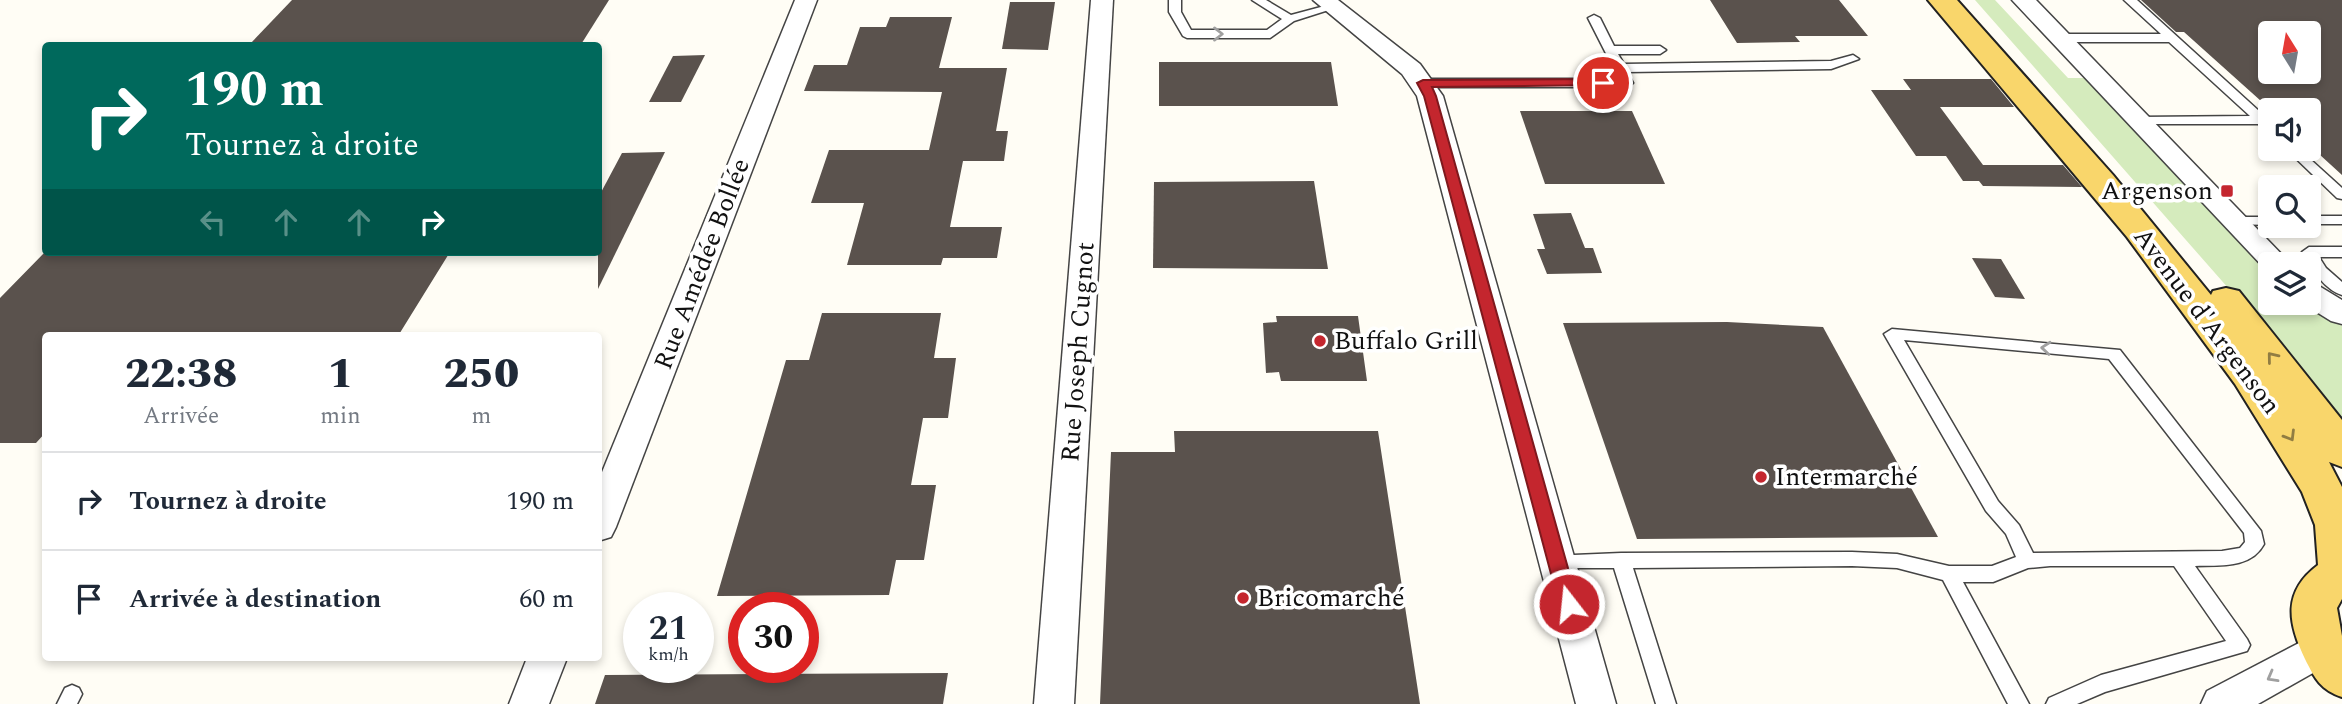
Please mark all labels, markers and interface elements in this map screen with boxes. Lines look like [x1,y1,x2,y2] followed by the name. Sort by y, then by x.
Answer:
[2258,21,2320,84] north arrow
[2258,21,2321,315] map controls
[1213,26,1224,42] one-way arrow
[185,53,324,128] text: 190 m
[1573,53,1633,113] pin
[1584,64,1622,102] icon: arrive
[70,70,161,161] icon: right
[2258,98,2321,161] button: sound
[185,121,419,170] text: Tournez à droite
[643,153,761,375] street label: Rue Amédée Bollée
[2101,171,2213,211] place label: Argenson
[2258,175,2321,238] button: search
[2219,183,2235,199] marker: Argenson
[194,203,232,241] icon: left
[267,203,305,241] icon: ahead
[340,203,378,241] icon: ahead
[413,203,451,241] icon: right
[2123,219,2291,423] street label: Avenue d'Argenson
[1050,241,1106,463] street label: Rue Joseph Cugnot
[2258,252,2321,315] button: layers
[1334,321,1478,361] place label: Buffalo Grill
[1312,333,1328,349] marker: Buffalo Grill
[2041,341,2052,356] one-way arrow
[125,343,237,406] text: 22:38
[328,343,353,406] text: 1
[443,343,519,406] text: 250
[2268,353,2280,366] one-way arrow
[143,399,219,434] text: Arrivée
[320,399,361,434] text: min
[471,399,491,434] text: m
[2282,428,2295,441] one-way arrow
[1775,457,1918,497] place label: Intermarché
[1753,469,1769,485] marker: Intermarché
[129,481,327,521] text: Tournez à droite
[506,481,574,521] text: 190 m
[70,482,108,520] icon: right
[1532,567,1606,641] position arrow
[1257,578,1405,618] place label: Bricomarché
[129,579,381,619] text: Arrivée à destination
[519,579,574,619] text: 60 m
[70,580,108,618] icon: arrive
[1235,590,1251,606] marker: Bricomarché
[728,592,819,683] speed limit sign: 30
[649,602,688,655] text: 21
[648,641,689,668] text: km/h
[2267,669,2279,683] one-way arrow

